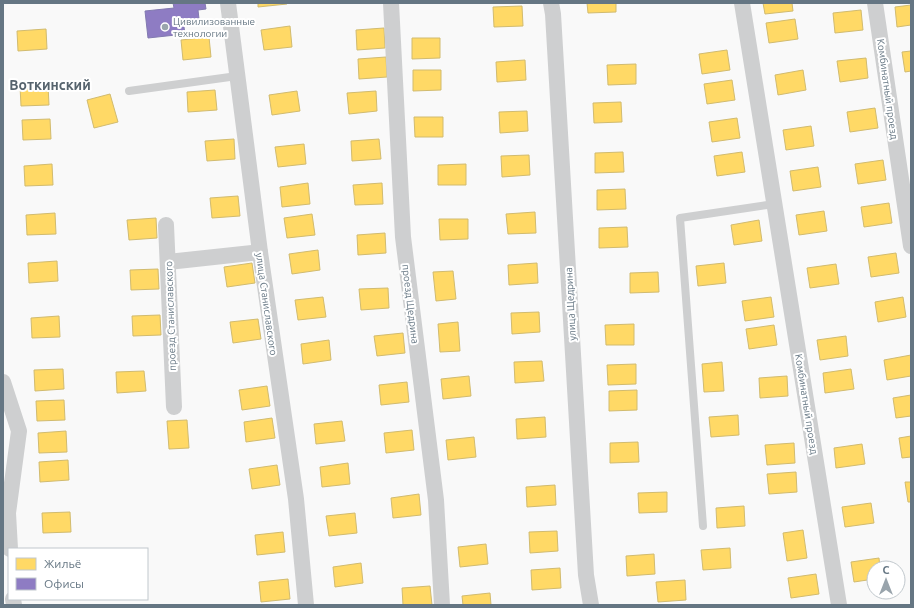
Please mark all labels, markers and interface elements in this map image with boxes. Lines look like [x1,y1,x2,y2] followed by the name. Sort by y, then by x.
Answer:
[173,16,255,39] place label: Цивилизованные технологии
[160,22,170,32] marker: Цивилизованные технологии
[875,38,900,140] street label: Комбинатный проезд
[9,77,91,93] district label: Воткинский
[254,252,279,356] street label: улица Станиславского
[163,261,178,371] street label: проезд Станиславского
[400,264,421,344] street label: проезд Щедрина
[563,267,578,341] street label: улица Щедрина
[793,353,820,455] street label: Комбинатный проезд
[8,548,148,600] legend
[44,557,81,570] text: Жильё
[866,560,906,600] north arrow
[882,564,890,576] text: С
[44,577,84,590] text: Офисы

